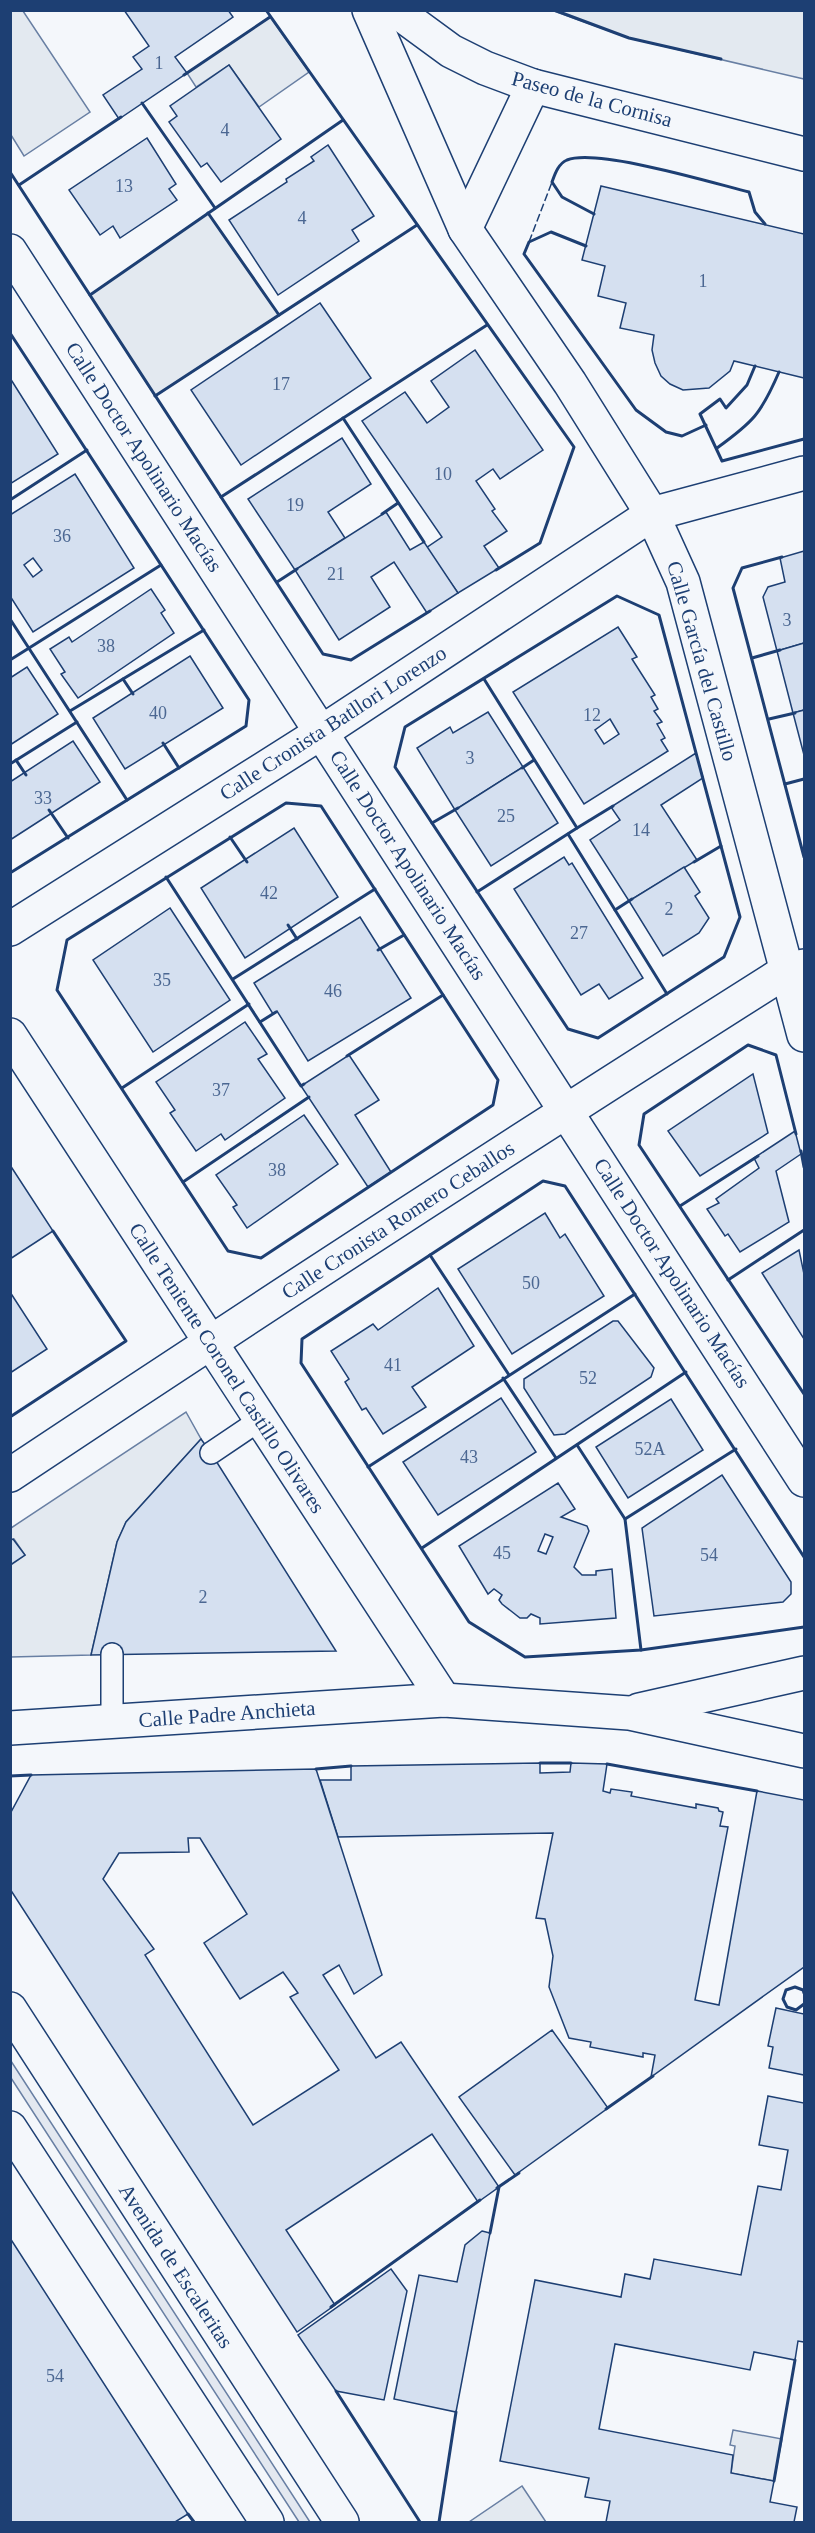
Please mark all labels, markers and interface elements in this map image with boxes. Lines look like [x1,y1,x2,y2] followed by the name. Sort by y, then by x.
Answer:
[155,53,164,73] house number: 1
[509,66,675,132] street label: Paseo de la Cornisa
[221,120,230,140] house number: 4
[115,176,133,196] house number: 13
[298,208,307,228] house number: 4
[699,271,708,291] house number: 1
[61,338,227,576] street label: Calle Doctor Apolinario Macías
[272,374,290,394] house number: 17
[434,464,452,484] house number: 10
[286,495,304,515] house number: 19
[53,526,71,546] house number: 36
[662,558,742,764] street label: Calle García del Castillo
[327,564,345,584] house number: 21
[783,610,792,630] house number: 3
[97,636,115,656] house number: 38
[215,641,451,805] street label: Calle Cronista Batllori Lorenzo
[149,703,167,723] house number: 40
[583,705,601,725] house number: 12
[325,746,491,984] street label: Calle Doctor Apolinario Macías
[466,748,475,768] house number: 3
[34,788,52,808] house number: 33
[497,806,515,826] house number: 25
[632,820,650,840] house number: 14
[260,883,278,903] house number: 42
[665,899,674,919] house number: 2
[570,923,588,943] house number: 27
[153,970,171,990] house number: 35
[324,981,342,1001] house number: 46
[212,1080,230,1100] house number: 37
[277,1136,519,1304] street label: Calle Cronista Romero Ceballos
[589,1154,755,1392] street label: Calle Doctor Apolinario Macías
[268,1160,286,1180] house number: 38
[124,1218,330,1518] street label: Calle Teniente Coronel Castillo Olivares
[522,1273,540,1293] house number: 50
[384,1355,402,1375] house number: 41
[579,1368,597,1388] house number: 52
[635,1439,666,1459] house number: 52A
[460,1447,478,1467] house number: 43
[493,1543,511,1563] house number: 45
[700,1545,718,1565] house number: 54
[199,1587,208,1607] house number: 2
[138,1696,317,1732] street label: Calle Padre Anchieta
[114,2179,238,2353] street label: Avenida de Escaleritas
[46,2366,64,2386] house number: 54

